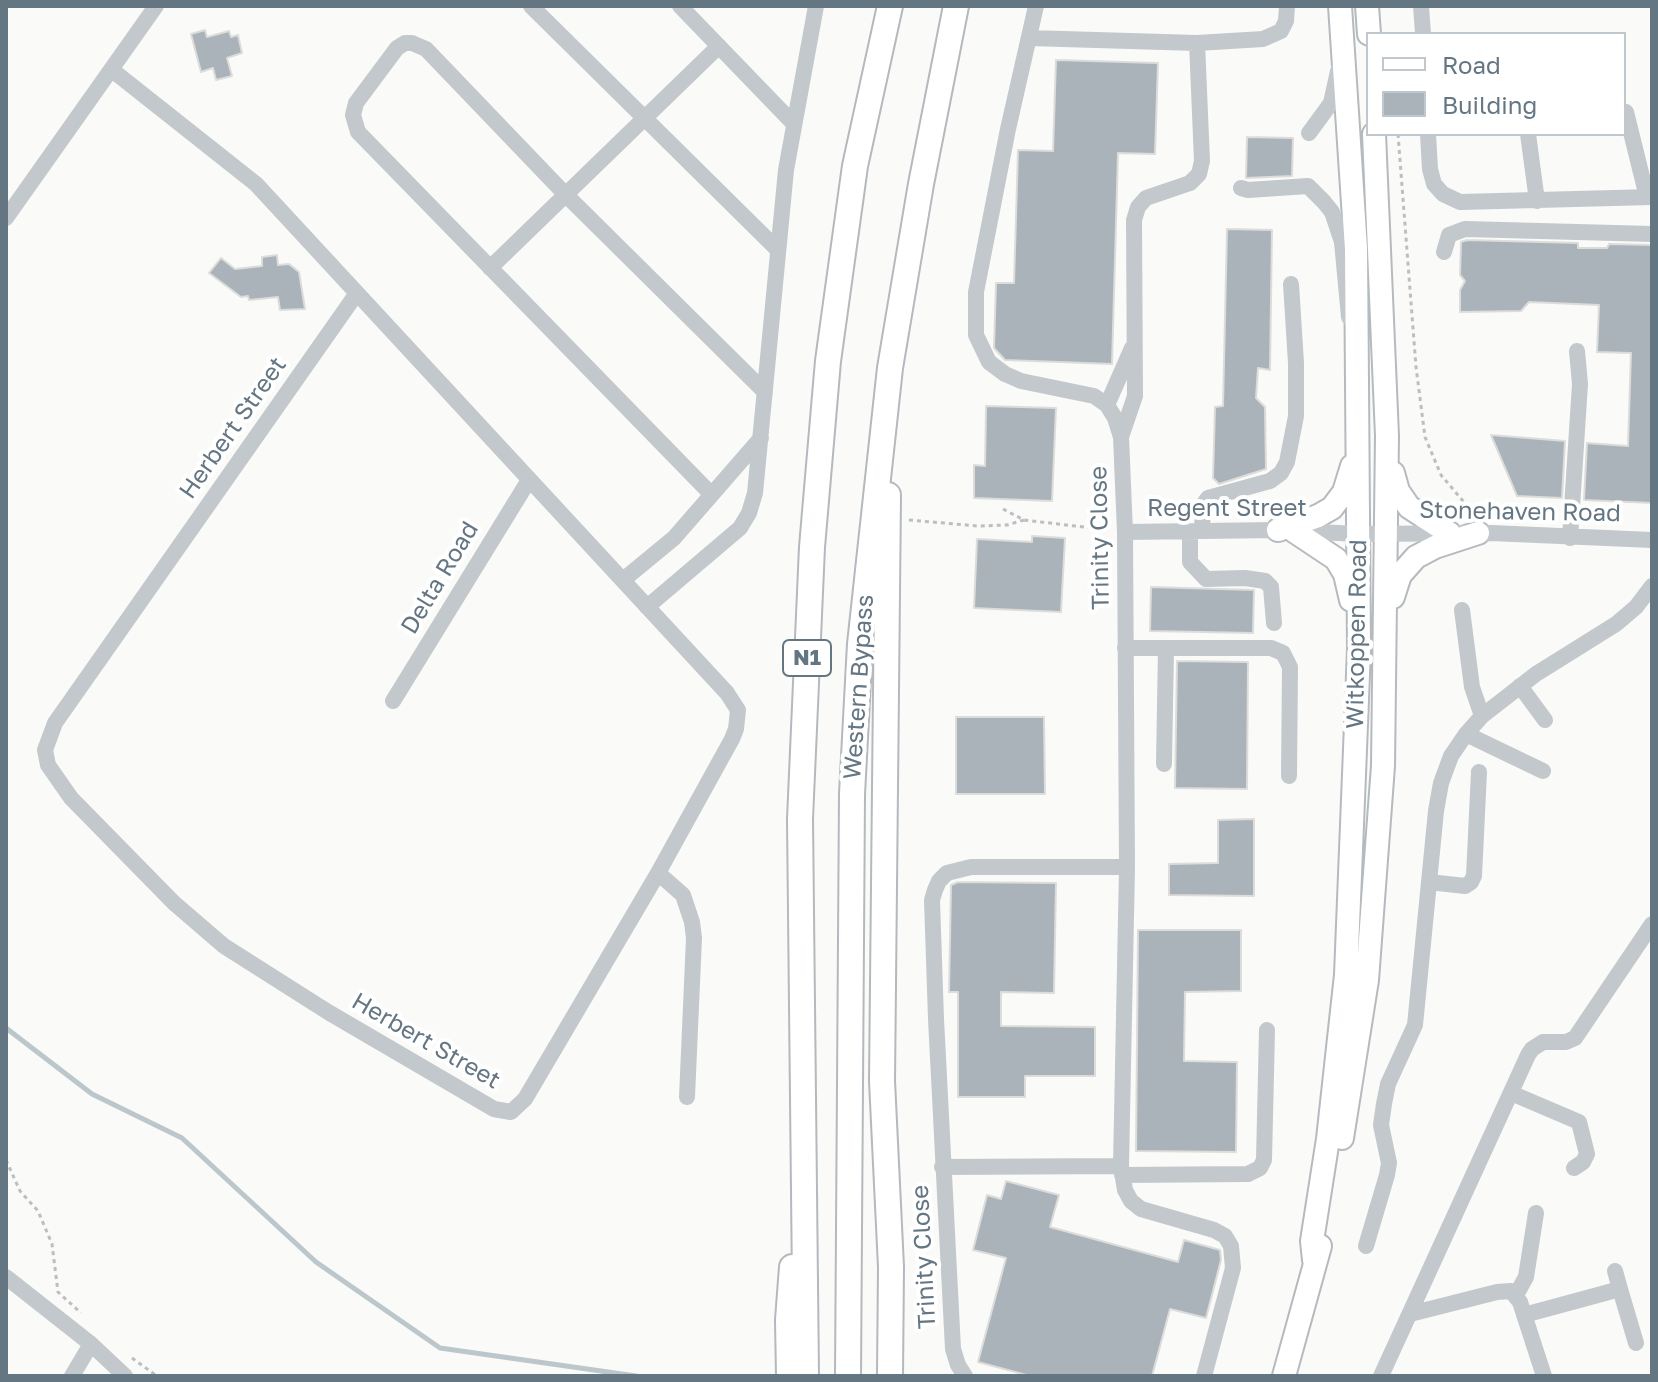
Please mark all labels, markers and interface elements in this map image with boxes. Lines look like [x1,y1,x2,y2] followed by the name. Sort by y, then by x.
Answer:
[1366,32,1626,136] legend
[1442,50,1501,79] text: Road
[1442,90,1537,119] text: Building
[173,351,293,505] street label: Herbert Street
[1084,466,1116,610] street label: Trinity Close
[1147,494,1307,522] street label: Regent Street
[1419,496,1621,528] street label: Stonehaven Road
[395,517,485,639] street label: Delta Road
[1341,539,1373,729] street label: Witkoppen Road
[838,594,880,780] street label: Western Bypass
[783,640,831,676] road number: N1
[347,987,505,1095] street label: Herbert Street
[906,1184,942,1330] street label: Trinity Close

